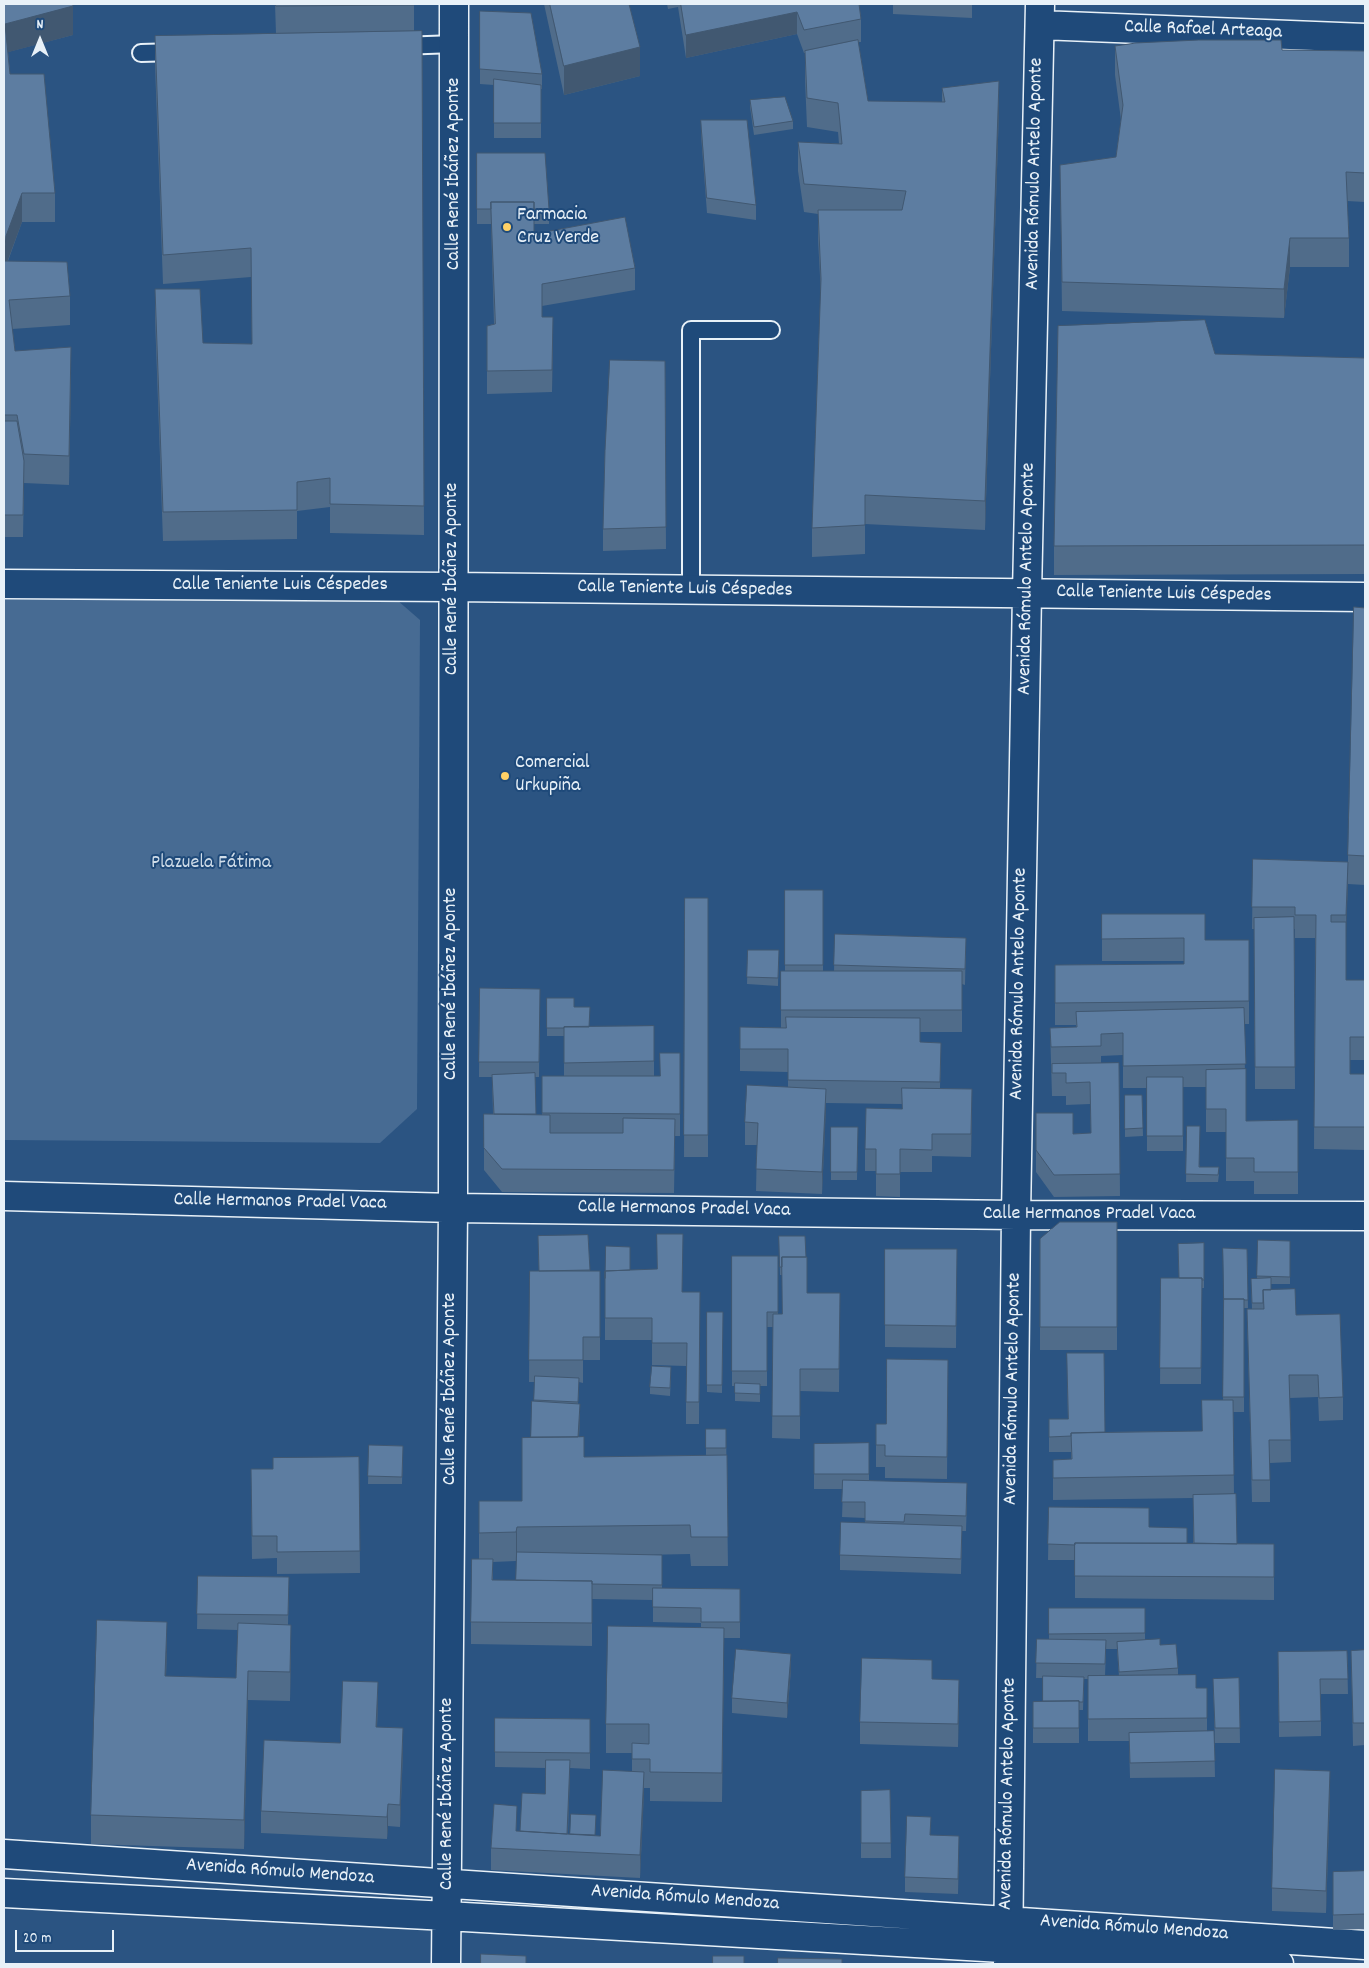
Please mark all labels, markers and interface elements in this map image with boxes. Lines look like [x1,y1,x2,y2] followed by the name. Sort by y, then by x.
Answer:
[15,15,65,65] north arrow
[37,15,43,35] text: N
[1124,16,1282,46] street label: Calle Rafael Arteaga
[1022,58,1050,290] street label: Avenida Rómulo Antelo Aponte
[443,78,467,270] street label: Calle René Ibáñez Aponte
[517,204,599,251] place label: Farmacia Cruz Verde
[501,221,513,233] marker: Farmacia Cruz Verde
[1014,463,1042,695] street label: Avenida Rómulo Antelo Aponte
[441,483,465,675] street label: Calle René Ibáñez Aponte
[172,574,388,598] street label: Calle Teniente Luis Céspedes
[577,576,793,604] street label: Calle Teniente Luis Céspedes
[1056,581,1272,609] street label: Calle Teniente Luis Céspedes
[515,752,590,799] place label: Comercial Urkupiña
[499,770,511,782] marker: Comercial Urkupiña
[151,852,271,876] park label: Plazuela Fátima
[1006,868,1034,1100] street label: Avenida Rómulo Antelo Aponte
[440,888,464,1080] street label: Calle René Ibáñez Aponte
[173,1189,387,1217] street label: Calle Hermanos Pradel Vaca
[577,1196,791,1224] street label: Calle Hermanos Pradel Vaca
[983,1203,1195,1227] street label: Calle Hermanos Pradel Vaca
[1000,1273,1028,1505] street label: Avenida Rómulo Antelo Aponte
[439,1293,463,1485] street label: Calle René Ibáñez Aponte
[995,1678,1023,1910] street label: Avenida Rómulo Antelo Aponte
[436,1698,460,1890] street label: Calle René Ibáñez Aponte
[185,1854,375,1892] street label: Avenida Rómulo Mendoza
[590,1880,780,1918] street label: Avenida Rómulo Mendoza
[1039,1910,1229,1948] street label: Avenida Rómulo Mendoza
[18,1920,116,1952] scale bar
[23,1928,51,1950] text: 20 m

